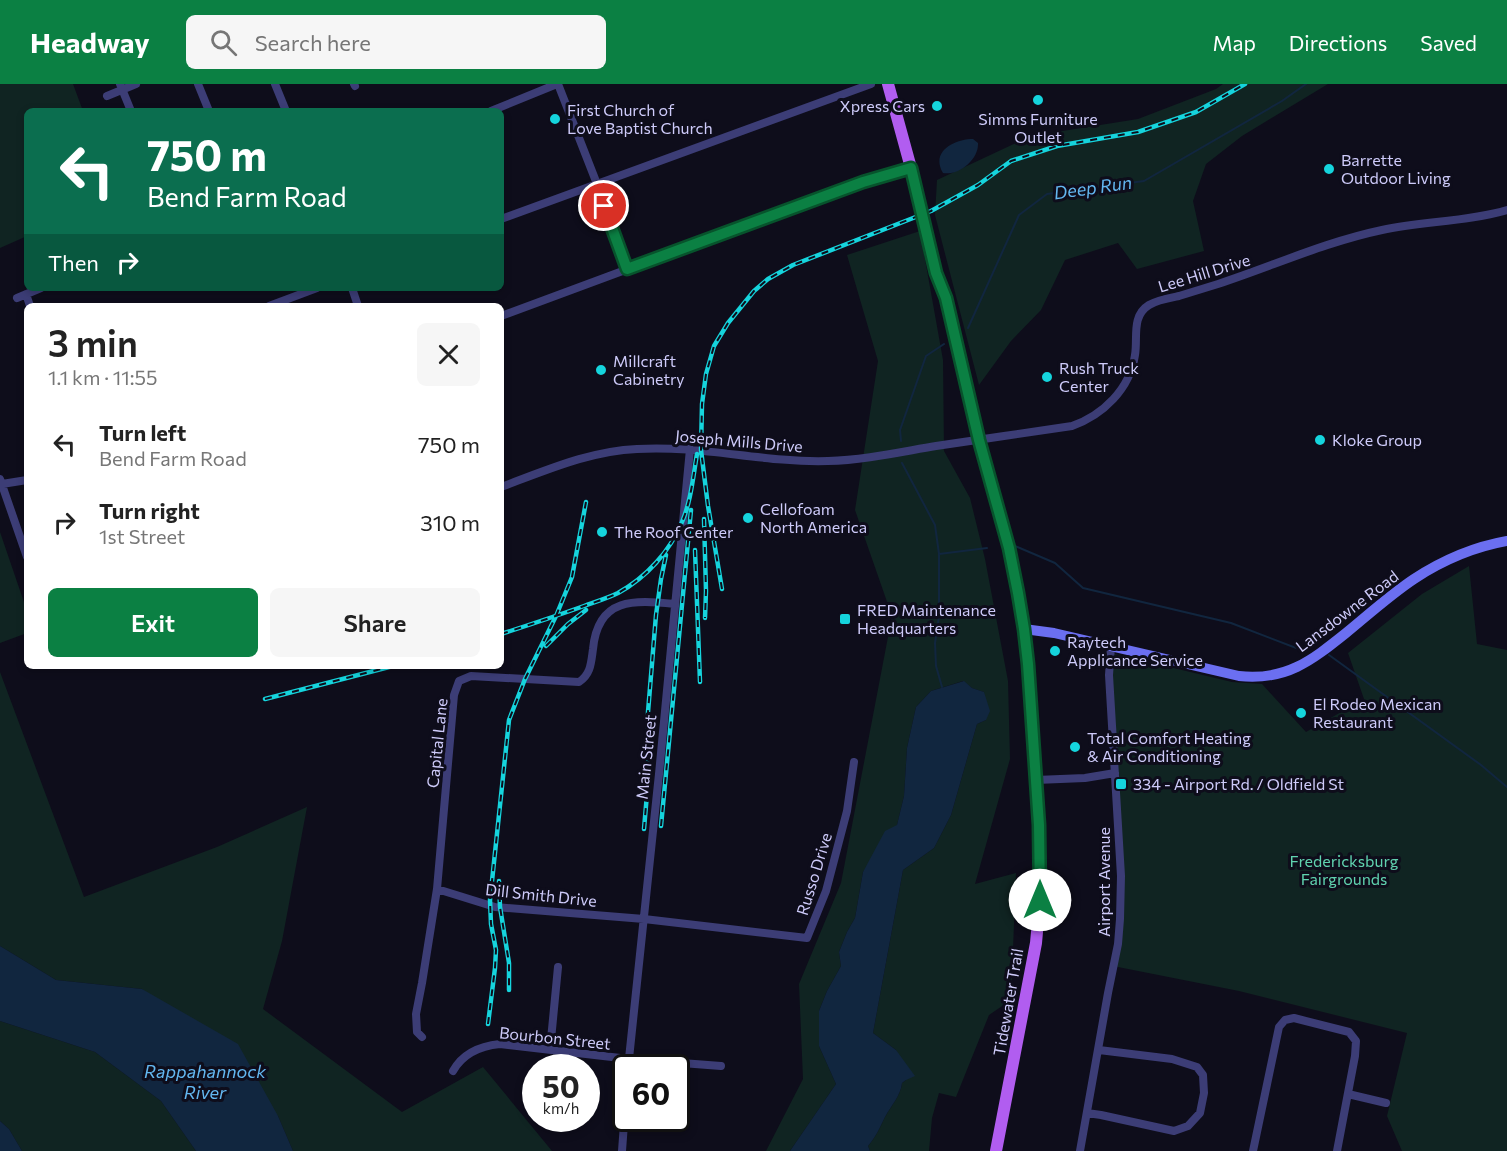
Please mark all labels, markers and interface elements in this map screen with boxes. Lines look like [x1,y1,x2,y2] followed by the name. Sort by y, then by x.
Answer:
[186,15,606,69] search box
[30,25,150,59] text: Headway
[207,26,240,59] icon: search
[255,29,371,56] text: Search here
[1213,30,1256,55] text: Map
[1289,30,1387,55] text: Directions
[1420,30,1477,55] text: Saved
[1031,93,1045,107] marker: Simms Furniture Outlet
[840,96,925,115] place label: Xpress Cars
[930,99,944,113] marker: Xpress Cars
[567,100,713,137] place label: First Church of Love Baptist Church
[978,109,1098,146] place label: Simms Furniture Outlet
[548,112,562,126] marker: First Church of Love Baptist Church
[147,128,267,180] text: 750 m
[48,132,126,210] icon: left
[1341,150,1451,187] place label: Barrette Outdoor Living
[1322,162,1336,176] marker: Barrette Outdoor Living
[1052,171,1133,203] water label: Deep Run
[147,180,347,213] text: Bend Farm Road
[578,180,629,231] pin
[587,189,620,222] icon: arrive
[111,246,144,279] icon: right
[48,249,99,276] text: Then
[1156,250,1252,296] street label: Lee Hill Drive
[48,320,138,364] text: 3 min
[417,323,480,386] button: close
[613,351,685,388] place label: Millcraft Cabinetry
[1059,358,1139,395] place label: Rush Truck Center
[594,363,608,377] marker: Millcraft Cabinetry
[48,365,158,389] text: 1.1 km · 11:55
[1040,370,1054,384] marker: Rush Truck Center
[99,419,186,446] text: Turn left
[674,425,804,456] street label: Joseph Mills Drive
[48,428,81,461] icon: left
[1332,430,1422,449] place label: Kloke Group
[418,431,480,458] text: 750 m
[1313,433,1327,447] marker: Kloke Group
[99,446,247,470] text: Bend Farm Road
[99,497,200,524] text: Turn right
[760,499,867,536] place label: Cellofoam North America
[48,506,81,539] icon: right
[420,509,480,536] text: 310 m
[741,511,755,525] marker: Cellofoam North America
[614,522,734,541] place label: The Roof Center
[99,524,185,548] text: 1st Street
[595,525,609,539] marker: The Roof Center
[1292,566,1402,655] street label: Lansdowne Road
[48,588,258,657] button: Exit
[270,588,480,657] button: Share
[857,600,996,637] place label: FRED Maintenance Headquarters
[838,612,852,626] marker: FRED Maintenance Headquarters
[1067,632,1203,669] place label: Raytech Applicance Service
[1048,644,1062,658] marker: Raytech Applicance Service
[1313,694,1441,731] place label: El Rodeo Mexican Restaurant
[422,697,451,789] street label: Capital Lane
[1294,706,1308,720] marker: El Rodeo Mexican Restaurant
[632,713,659,800] street label: Main Street
[1087,728,1251,765] place label: Total Comfort Heating & Air Conditioning
[1068,740,1082,754] marker: Total Comfort Heating & Air Conditioning
[1133,774,1345,793] place label: 334 - Airport Rd. / Oldfield St
[1114,777,1128,791] marker: 334 - Airport Rd. / Oldfield St
[1094,827,1113,937] street label: Airport Avenue
[792,830,835,917] street label: Russo Drive
[1289,851,1399,888] park label: Fredericksburg Fairgrounds
[1008,868,1072,932] position arrow
[484,879,598,910] street label: Dill Smith Drive
[989,947,1026,1057] street label: Tidewater Trail
[499,1022,612,1053] street label: Bourbon Street
[612,1054,690,1132] speed limit sign: 60
[144,1060,267,1103] water label: Rappahannock River
[542,1067,580,1104] text: 50
[543,1099,579,1117] text: km/h

